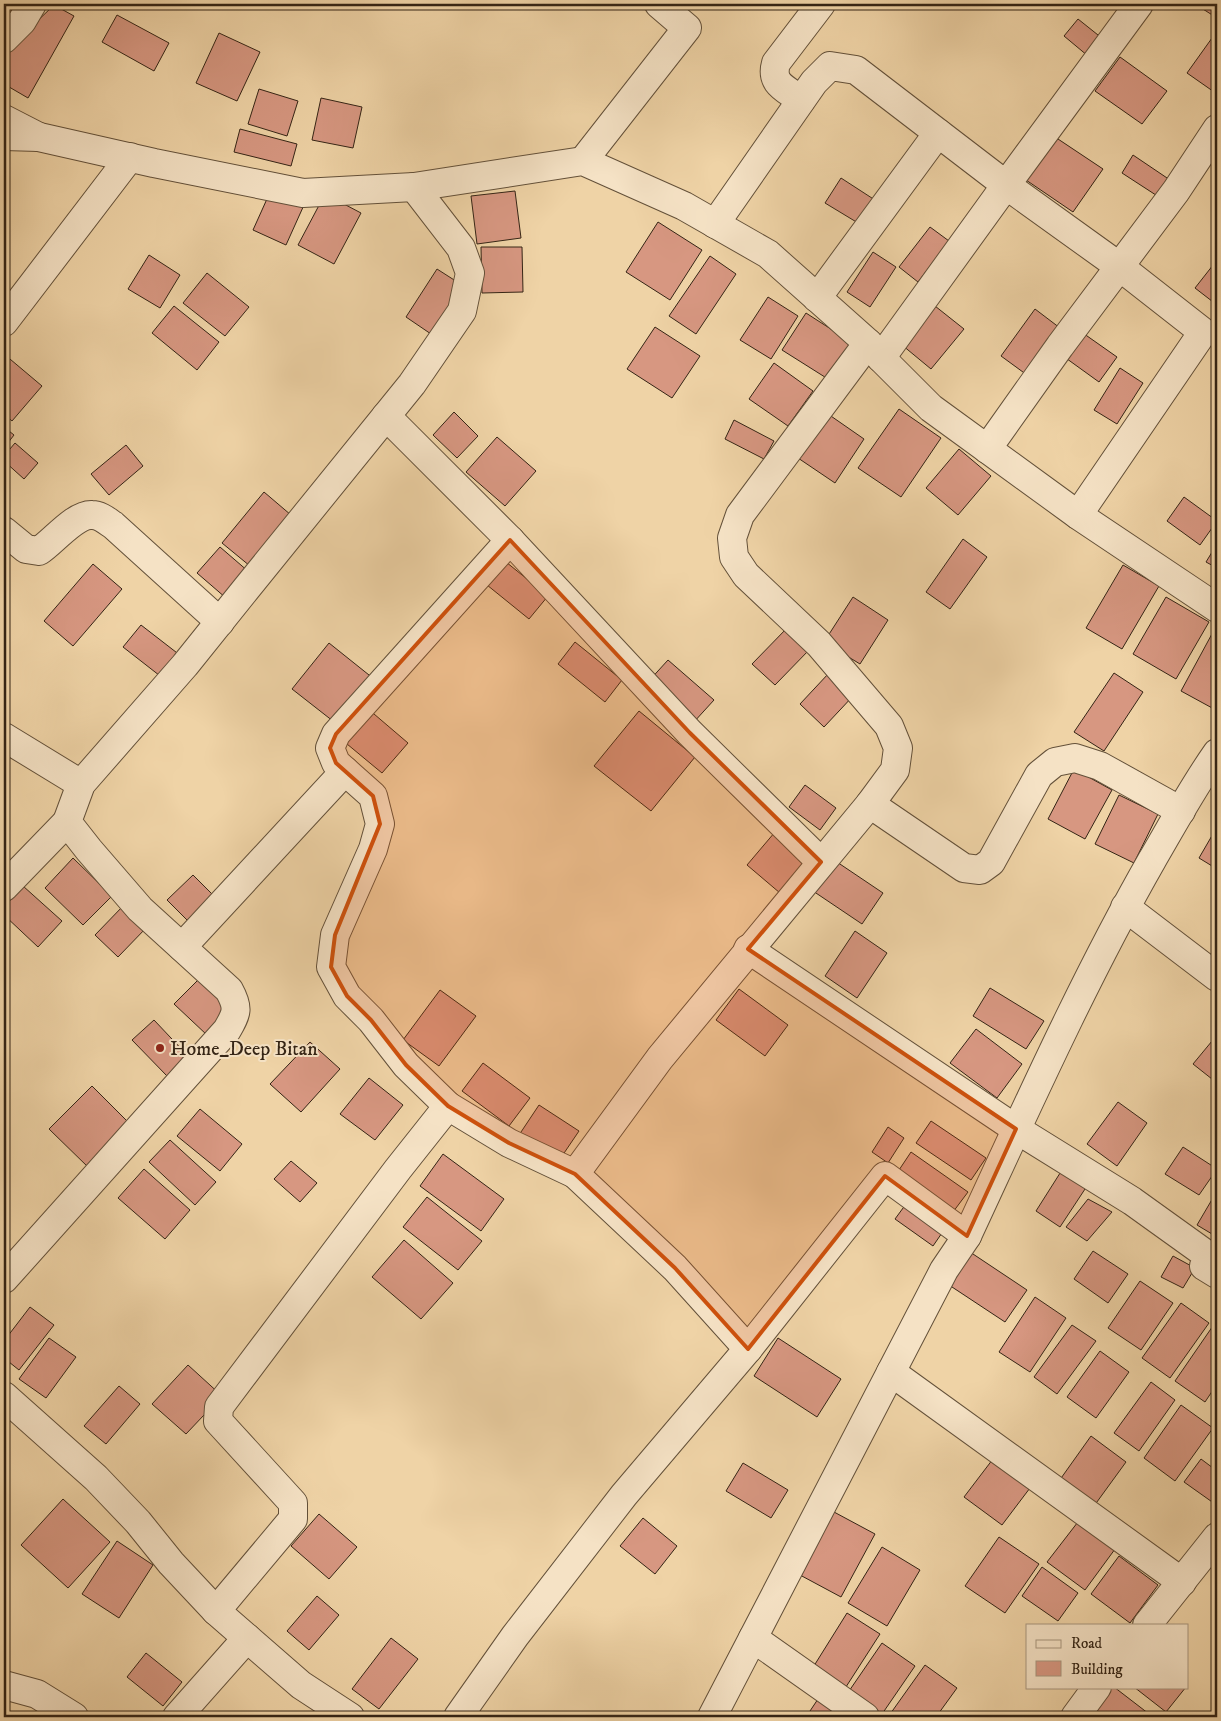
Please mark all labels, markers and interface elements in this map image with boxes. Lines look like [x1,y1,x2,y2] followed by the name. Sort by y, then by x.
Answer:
[170,1037,318,1062] place label: Home_Deep Bitan
[154,1042,166,1054] marker: Home_Deep Bitan
[1026,1624,1188,1688] legend
[1071,1634,1103,1653] text: Road
[1071,1660,1123,1679] text: Building

